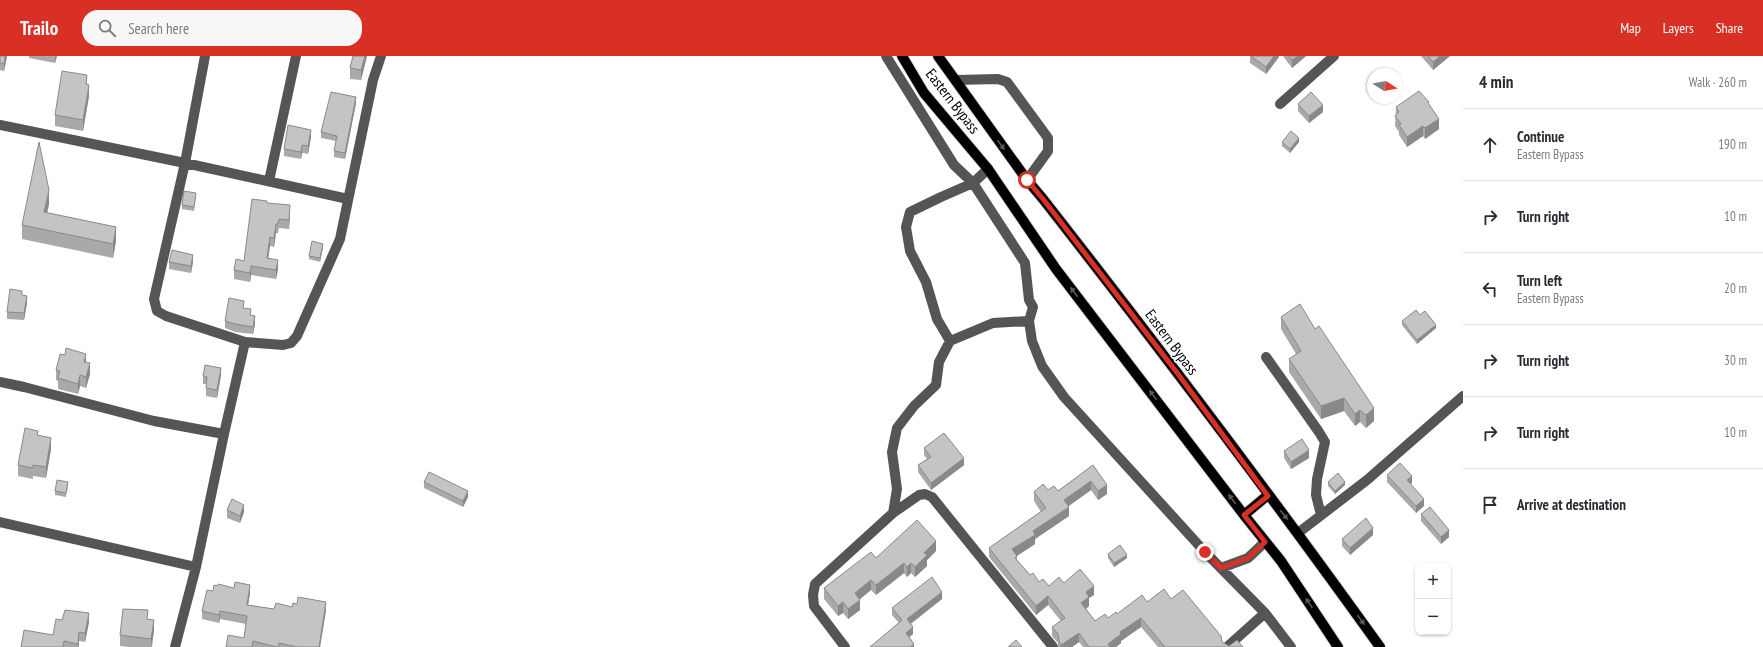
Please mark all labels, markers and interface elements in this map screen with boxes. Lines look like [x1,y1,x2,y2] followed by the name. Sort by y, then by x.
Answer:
[82,10,362,46] search box
[20,16,58,40] text: Trailo
[96,17,118,39] icon: search
[128,19,189,38] text: Search here
[1620,19,1641,37] text: Map
[1663,19,1694,37] text: Layers
[1716,19,1743,37] text: Share
[922,65,984,137] street label: Eastern Bypass
[1367,68,1403,104] north arrow
[1479,71,1513,93] text: 4 min
[1689,74,1747,91] text: Walk · 260 m
[1517,127,1564,146] text: Continue
[1479,134,1501,156] icon: ahead
[1718,136,1747,153] text: 190 m
[997,140,1005,150] one-way arrow
[1517,146,1584,163] text: Eastern Bypass
[1018,171,1036,189] route start
[1479,206,1501,228] icon: right
[1517,207,1569,226] text: Turn right
[1724,208,1747,225] text: 10 m
[1517,271,1562,290] text: Turn left
[1479,278,1501,300] icon: left
[1724,280,1747,297] text: 20 m
[1070,287,1078,297] one-way arrow
[1517,290,1584,307] text: Eastern Bypass
[1141,306,1203,378] street label: Eastern Bypass
[1479,350,1501,372] icon: right
[1517,351,1569,370] text: Turn right
[1724,352,1747,369] text: 30 m
[1149,390,1157,401] one-way arrow
[1479,422,1501,444] icon: right
[1517,423,1569,442] text: Turn right
[1724,424,1747,441] text: 10 m
[1227,493,1236,504] one-way arrow
[1479,494,1501,516] icon: arrive
[1517,495,1626,514] text: Arrive at destination
[1279,510,1288,521] one-way arrow
[1196,543,1214,561] route end
[1415,563,1451,635] map controls
[1415,563,1451,599] button: +
[1305,598,1313,608] one-way arrow
[1415,599,1451,635] button: −
[1356,615,1364,625] one-way arrow

